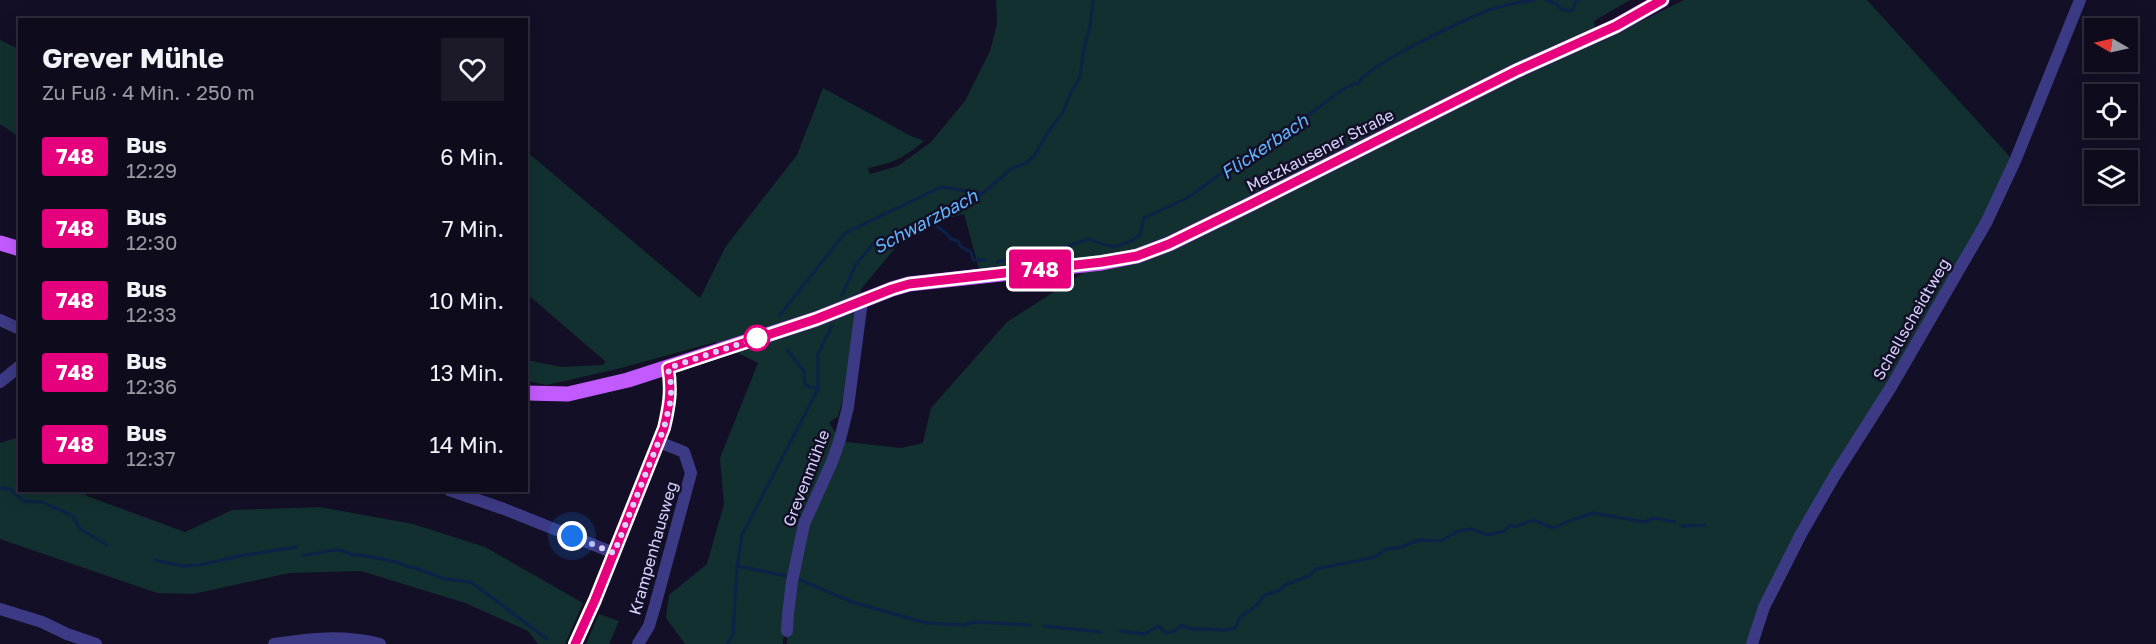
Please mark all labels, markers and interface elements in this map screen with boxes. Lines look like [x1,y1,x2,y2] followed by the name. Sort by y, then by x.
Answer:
[2084,18,2138,72] north arrow
[2084,18,2138,204] map controls
[441,38,504,101] button: heart
[42,41,224,74] text: Grever Mühle
[42,80,255,104] text: Zu Fuß · 4 Min. · 250 m
[2084,84,2138,138] button: locate
[1243,104,1397,196] street label: Metzkausener Straße
[1216,108,1313,183] water label: Flickerbach
[126,131,167,158] text: Bus
[56,143,94,169] text: 748
[440,143,504,170] text: 6 Min.
[2084,150,2138,204] button: layers
[126,158,177,182] text: 12:29
[869,184,982,258] water label: Schwarzbach
[126,203,167,230] text: Bus
[56,215,94,241] text: 748
[442,215,504,242] text: 7 Min.
[126,230,177,254] text: 12:30
[1006,250,1074,288] line badge: 748
[1868,255,1954,383] street label: Schellscheidtweg
[1021,256,1059,282] text: 748
[126,275,167,302] text: Bus
[56,287,94,313] text: 748
[429,287,504,314] text: 10 Min.
[126,302,177,326] text: 12:33
[744,325,770,351] unlabelled marker
[126,347,167,374] text: Bus
[56,359,94,385] text: 748
[430,359,504,386] text: 13 Min.
[126,374,177,398] text: 12:36
[126,419,167,446] text: Bus
[778,427,834,529] street label: Grevenmühle
[56,431,94,457] text: 748
[429,431,504,458] text: 14 Min.
[126,446,176,470] text: 12:37
[624,479,682,617] street label: Krampenhausweg
[557,521,587,551] your location

